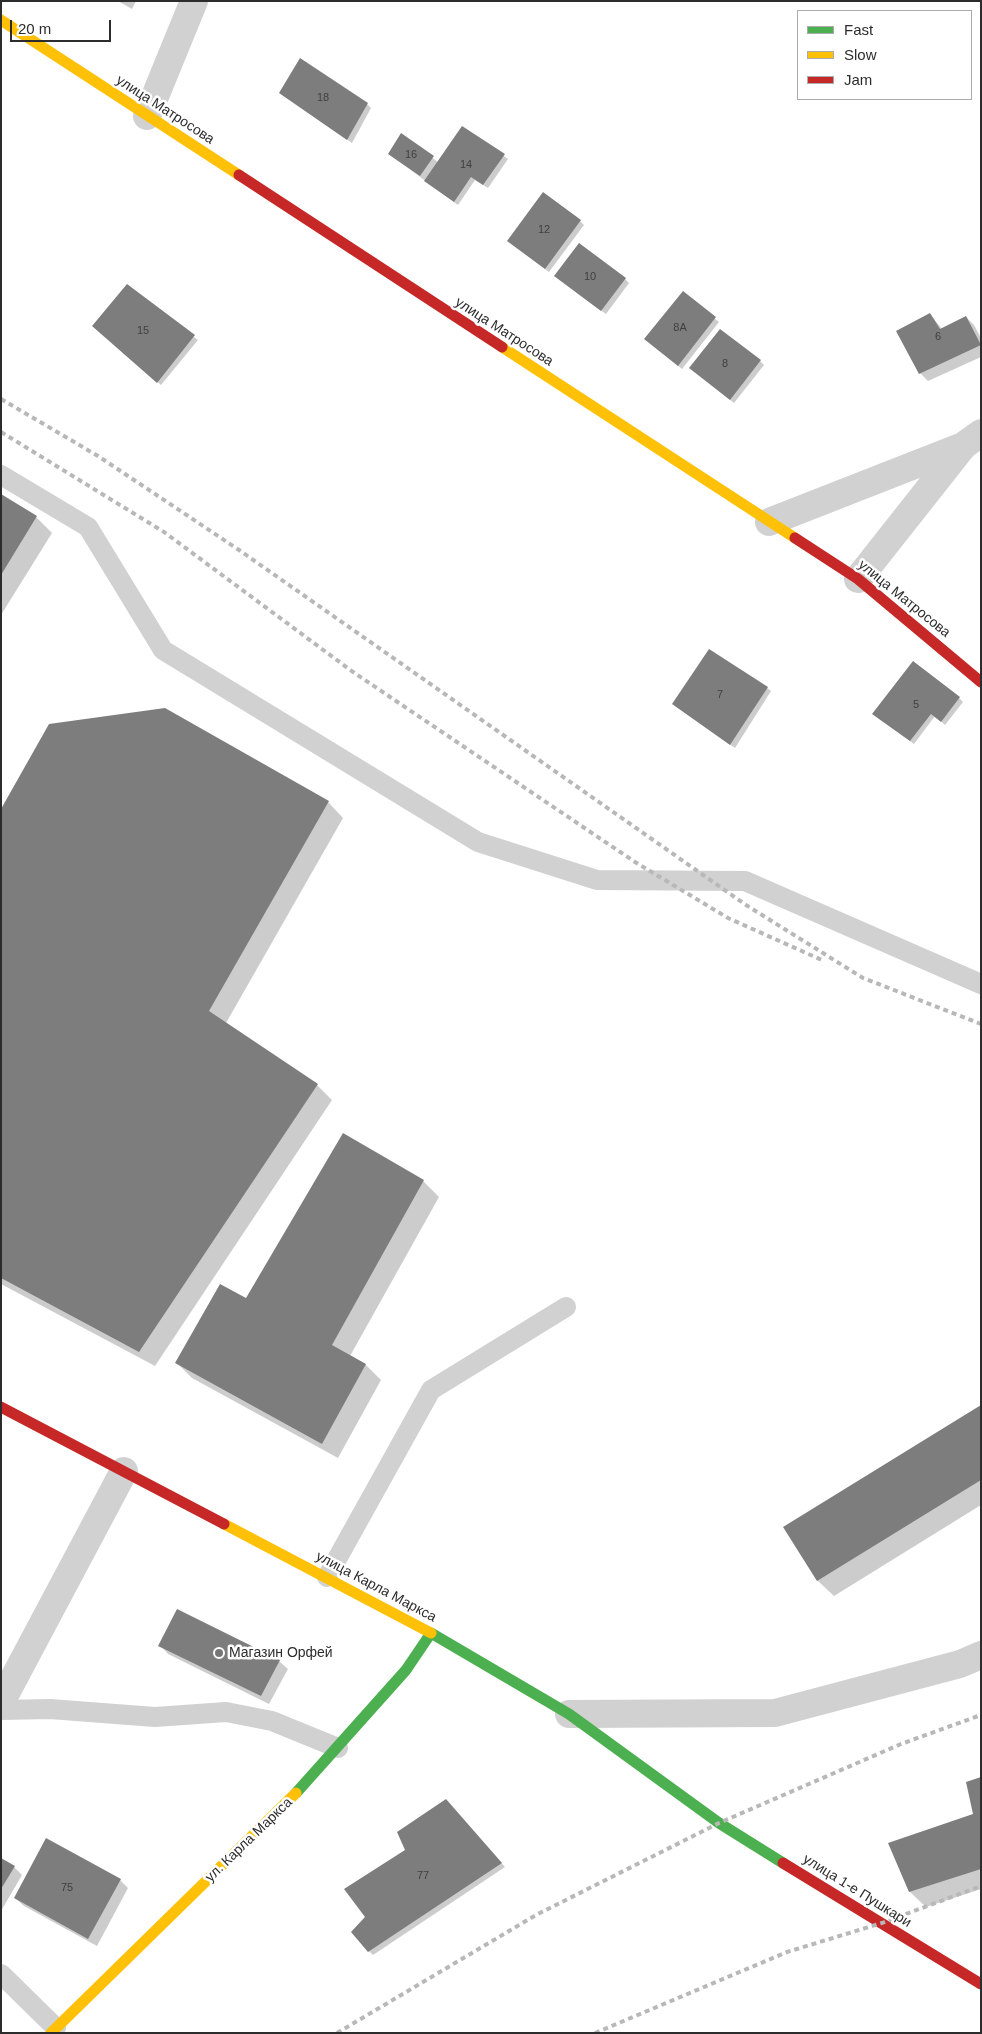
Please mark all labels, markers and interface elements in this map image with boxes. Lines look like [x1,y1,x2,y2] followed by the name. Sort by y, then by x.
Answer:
[12,10,114,42] scale bar
[797,10,972,100] legend
[18,20,51,37] text: 20 m
[844,21,873,38] text: Fast
[844,46,877,63] text: Slow
[844,71,872,88] text: Jam
[113,72,217,148] street label: улица Матросова
[317,91,329,105] house number: 18
[405,148,417,162] house number: 16
[460,158,472,172] house number: 14
[538,223,550,237] house number: 12
[584,270,596,284] house number: 10
[452,294,556,370] street label: улица Матросова
[673,321,687,335] house number: 8А
[137,324,149,338] house number: 15
[935,330,941,344] house number: 6
[722,357,728,371] house number: 8
[855,557,953,641] street label: улица Матросова
[717,688,723,702] house number: 7
[913,698,919,712] house number: 5
[313,1548,439,1626] street label: улица Карла Маркса
[229,1645,333,1661] place label: Магазин Орфей
[213,1647,225,1659] marker: Магазин Орфей
[202,1794,296,1886] street label: ул. Карла Маркса
[800,1851,914,1931] street label: улица 1-е Пушкари
[417,1869,429,1883] house number: 77
[61,1881,73,1895] house number: 75

